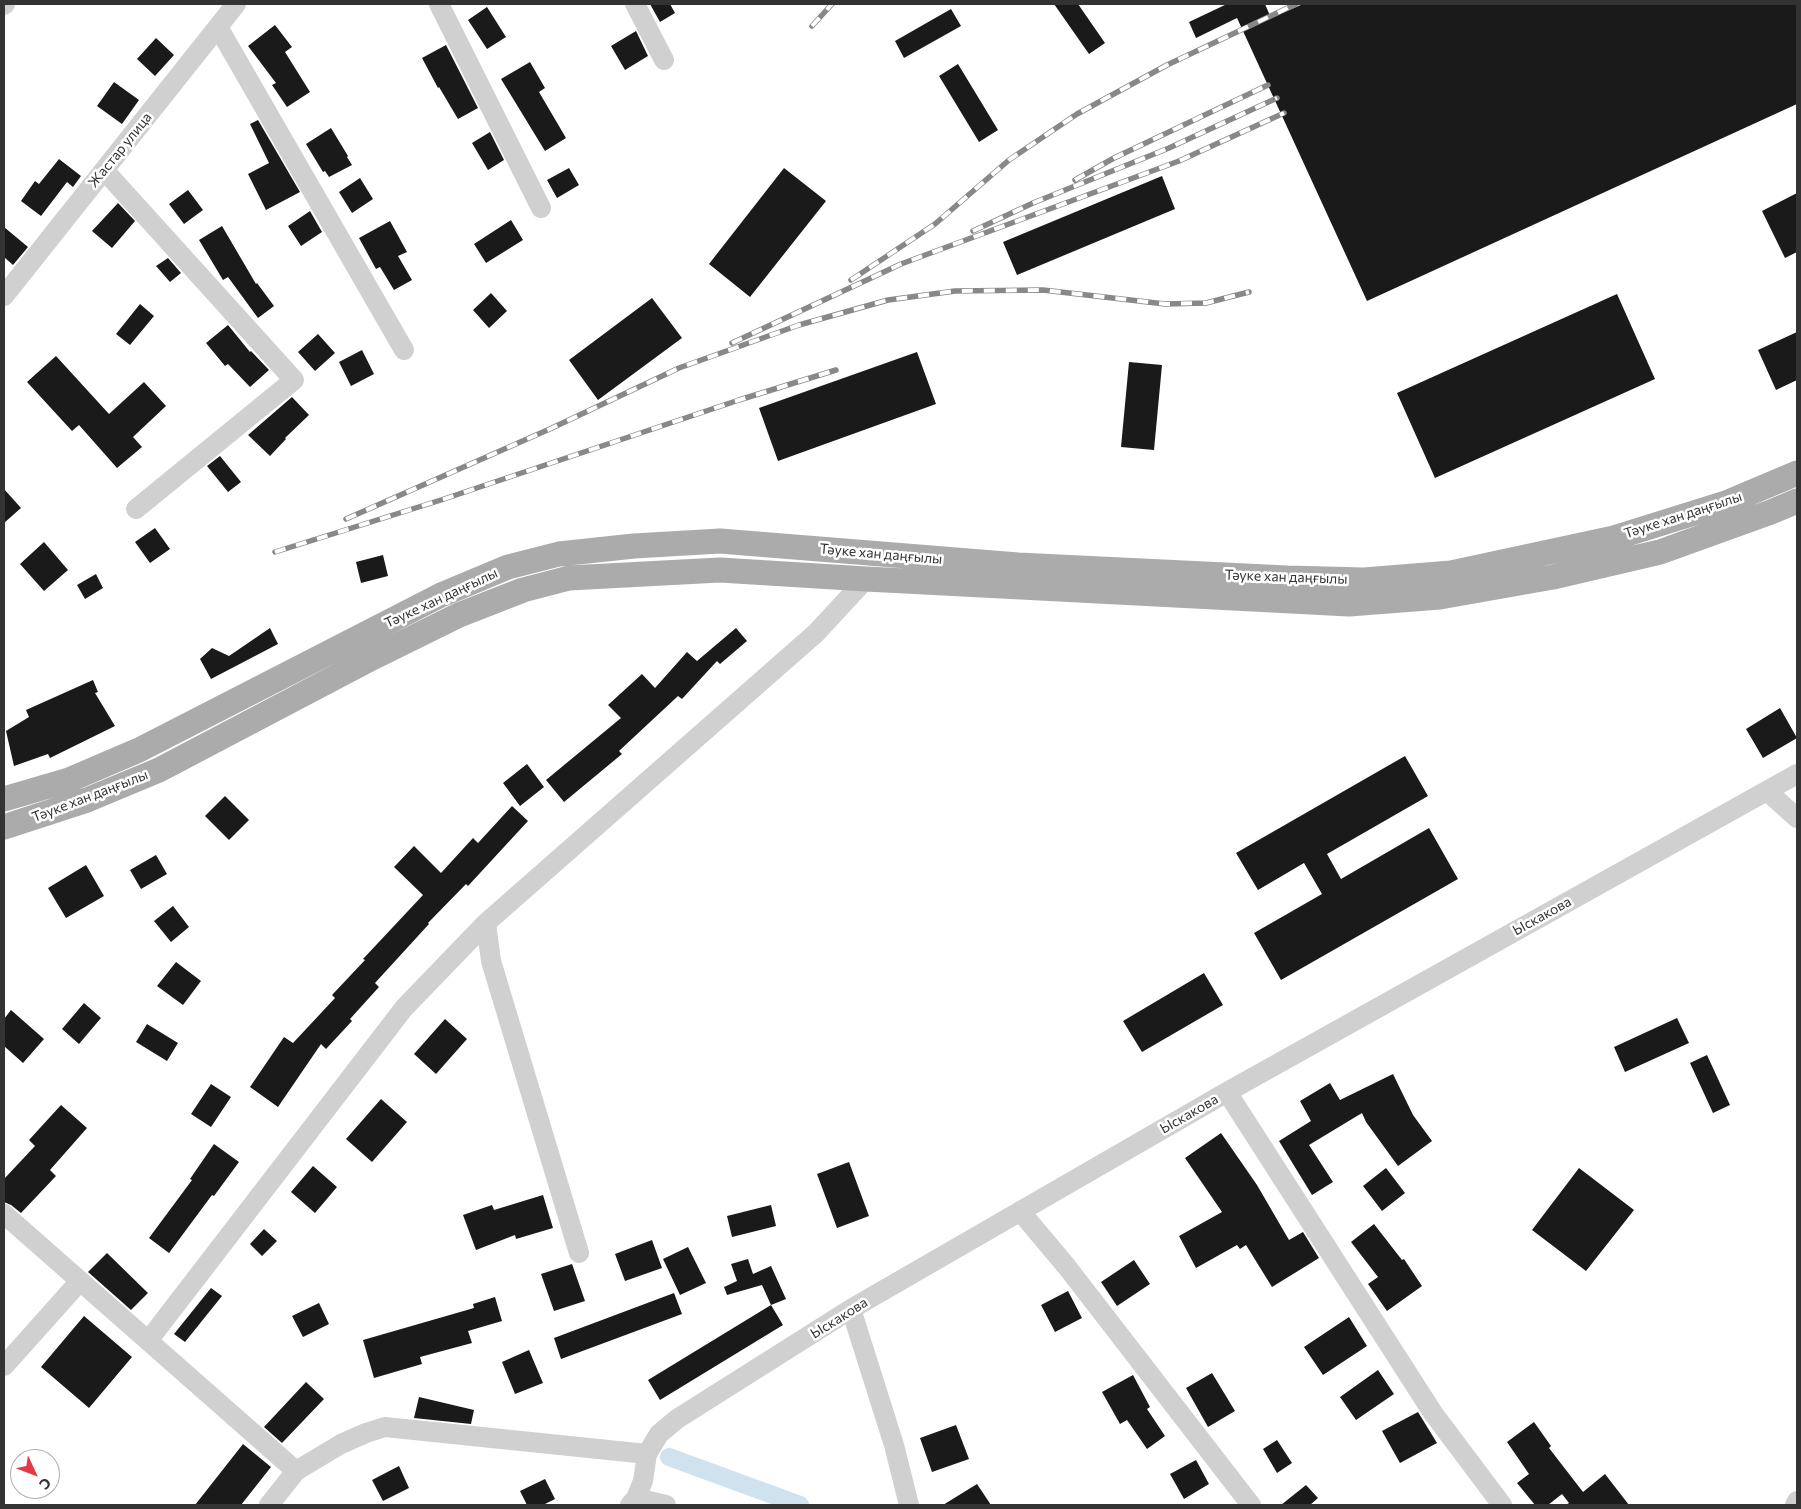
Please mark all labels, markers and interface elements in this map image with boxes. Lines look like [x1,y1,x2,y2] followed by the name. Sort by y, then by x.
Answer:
[85,109,155,191] street label: Жастар улица
[1622,488,1744,542] street label: Тәуке хан даңғылы
[819,540,943,568] street label: Тәуке хан даңғылы
[382,564,500,632] street label: Тәуке хан даңғылы
[1224,566,1348,588] street label: Тәуке хан даңғылы
[30,766,150,826] street label: Тәуке хан даңғылы
[1510,893,1574,939] street label: Ыскакова
[1157,1091,1221,1137] street label: Ыскакова
[807,1294,871,1342] street label: Ыскакова
[10,1449,60,1499] north arrow
[36,1475,55,1493] text: С

